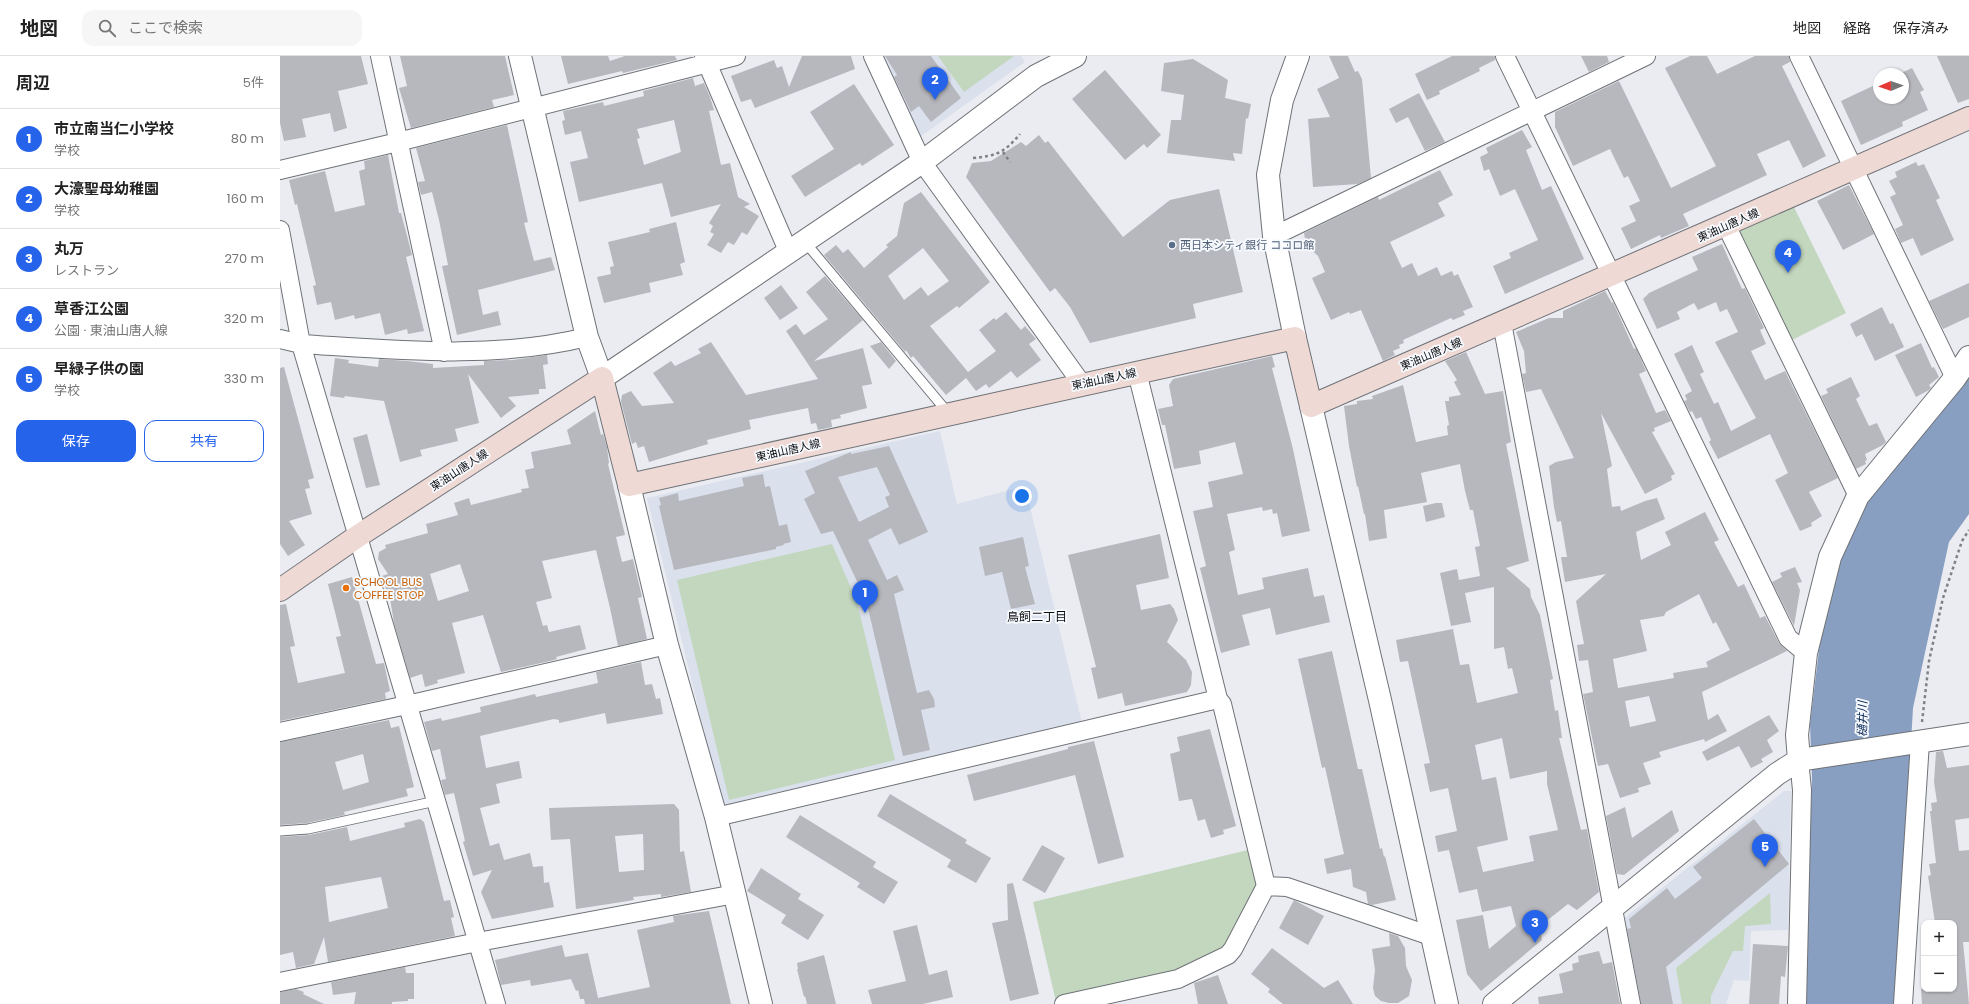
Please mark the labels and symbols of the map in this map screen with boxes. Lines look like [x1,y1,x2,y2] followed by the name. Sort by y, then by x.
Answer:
[922,67,948,100] pin: 2
[1873,68,1909,104] north arrow
[1695,204,1761,246] street label: 東油山唐人線
[1180,237,1314,253] place label: 西日本シティ銀行 ココロ館
[1167,240,1177,250] marker: 西日本シティ銀行 ココロ館
[1775,240,1801,273] pin: 4
[1397,334,1465,374] street label: 東油山唐人線
[1070,364,1138,394] street label: 東油山唐人線
[754,435,822,465] street label: 東油山唐人線
[427,445,491,495] street label: 東油山唐人線
[1012,486,1032,506] your location
[354,574,424,603] place label: SCHOOL BUS COFFEE STOP
[852,580,878,613] pin: 1
[341,583,351,593] marker: SCHOOL BUS COFFEE STOP
[1007,608,1067,625] district label: 鳥飼二丁目
[1853,699,1871,737] water label: 樋井川
[1752,834,1778,867] pin: 5
[1522,910,1548,943] pin: 3

